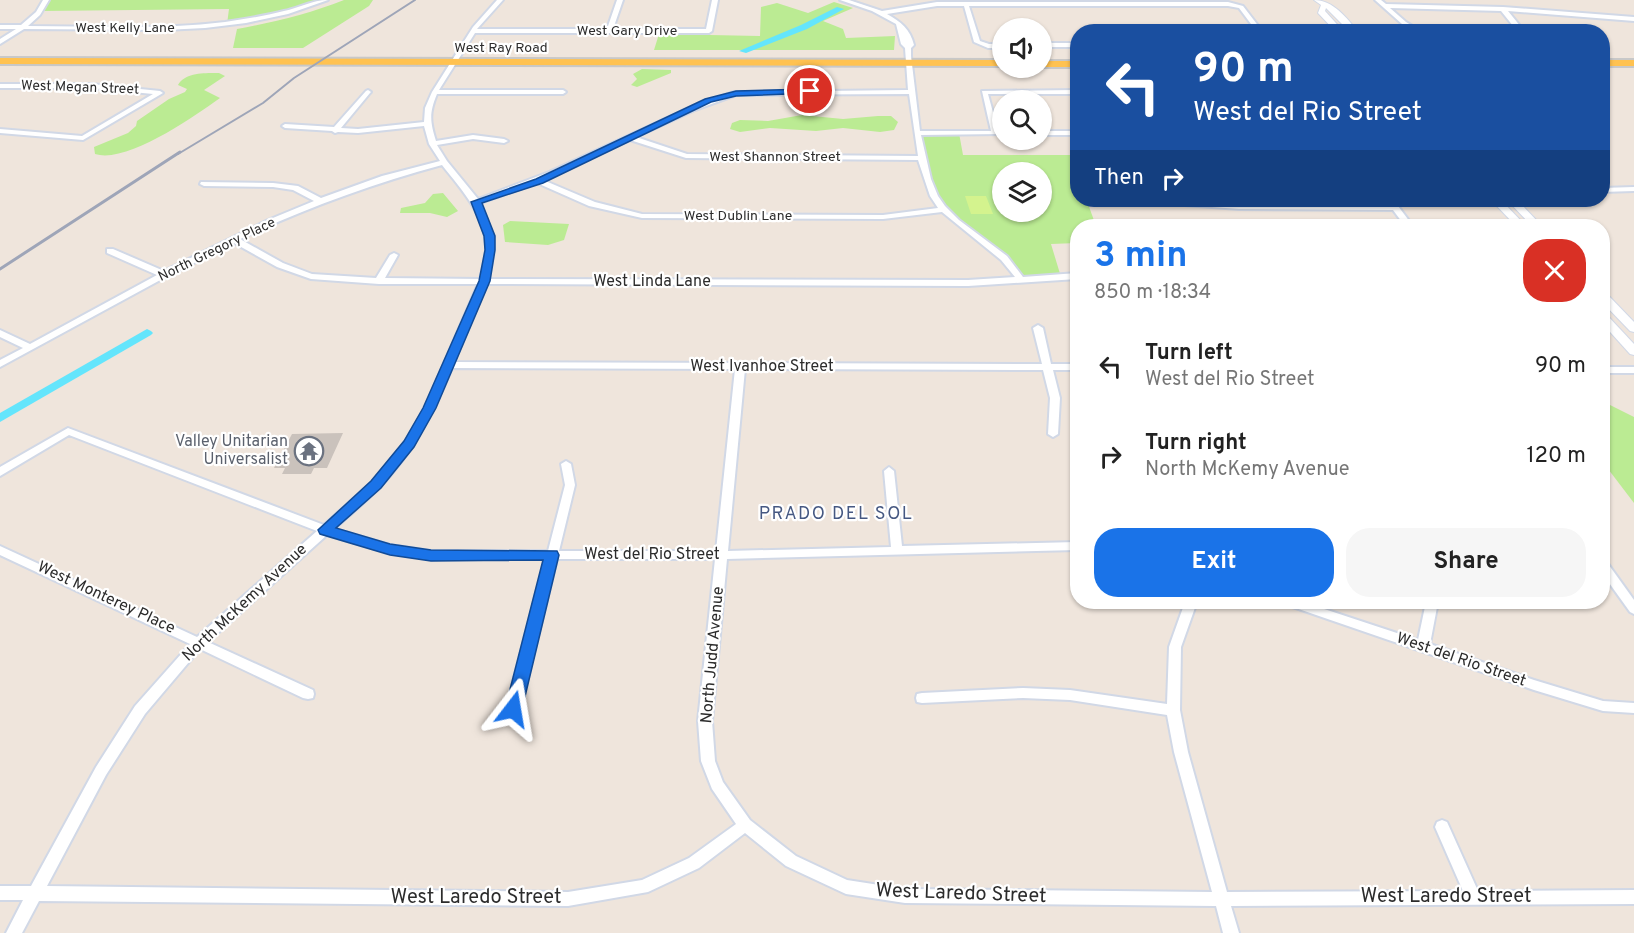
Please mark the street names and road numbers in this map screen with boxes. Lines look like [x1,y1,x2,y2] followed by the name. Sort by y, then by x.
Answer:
[75,20,175,37] street label: West Kelly Lane
[577,23,677,40] street label: West Gary Drive
[454,40,548,57] street label: West Ray Road
[21,77,139,99] street label: West Megan Street
[709,149,841,166] street label: West Shannon Street
[684,208,792,225] street label: West Dublin Lane
[155,214,279,286] street label: North Gregory Place
[593,272,711,292] street label: West Linda Lane
[690,357,834,377] street label: West Ivanhoe Street
[178,540,312,666] street label: North McKemy Avenue
[584,545,720,565] street label: West del Rio Street
[34,557,178,639] street label: West Monterey Place
[697,586,729,724] street label: North Judd Avenue
[1394,628,1528,692] street label: West del Rio Street
[875,878,1047,910] street label: West Laredo Street
[1361,884,1531,910] street label: West Laredo Street
[391,885,561,911] street label: West Laredo Street

